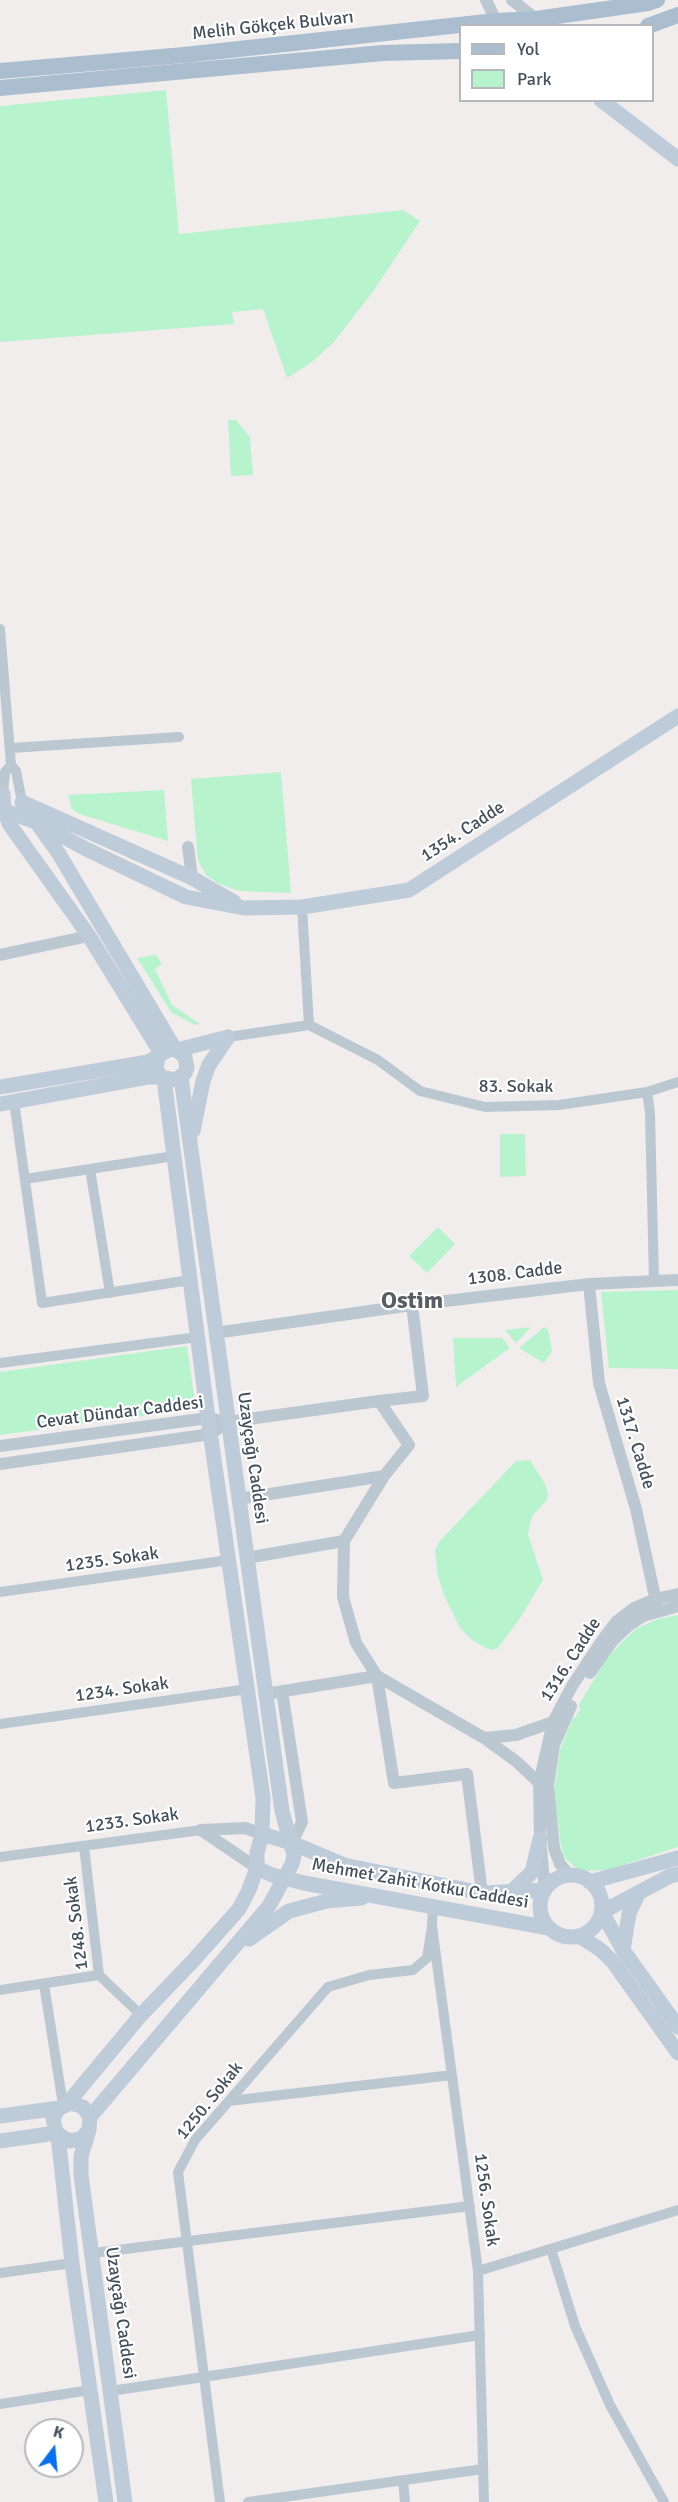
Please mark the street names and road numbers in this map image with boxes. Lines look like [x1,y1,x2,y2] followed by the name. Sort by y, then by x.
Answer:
[191,7,355,45] street label: Melih Gökçek Bulvarı
[417,797,509,867] street label: 1354. Cadde
[479,1076,553,1098] street label: 83. Sokak
[466,1257,564,1291] street label: 1308. Cadde
[232,1391,272,1525] street label: Uzayçağı Caddesi
[35,1392,205,1434] street label: Cevat Dündar Caddesi
[611,1394,659,1492] street label: 1317. Cadde
[64,1543,160,1577] street label: 1235. Sokak
[536,1614,606,1706] street label: 1316. Cadde
[74,1673,170,1707] street label: 1234. Sokak
[84,1804,180,1838] street label: 1233. Sokak
[310,1854,530,1914] street label: Mehmet Zahit Kotku Caddesi
[61,1875,93,1971] street label: 1248. Sokak
[172,2058,248,2144] street label: 1250. Sokak
[469,2152,503,2248] street label: 1256. Sokak
[100,2246,140,2380] street label: Uzayçağı Caddesi

